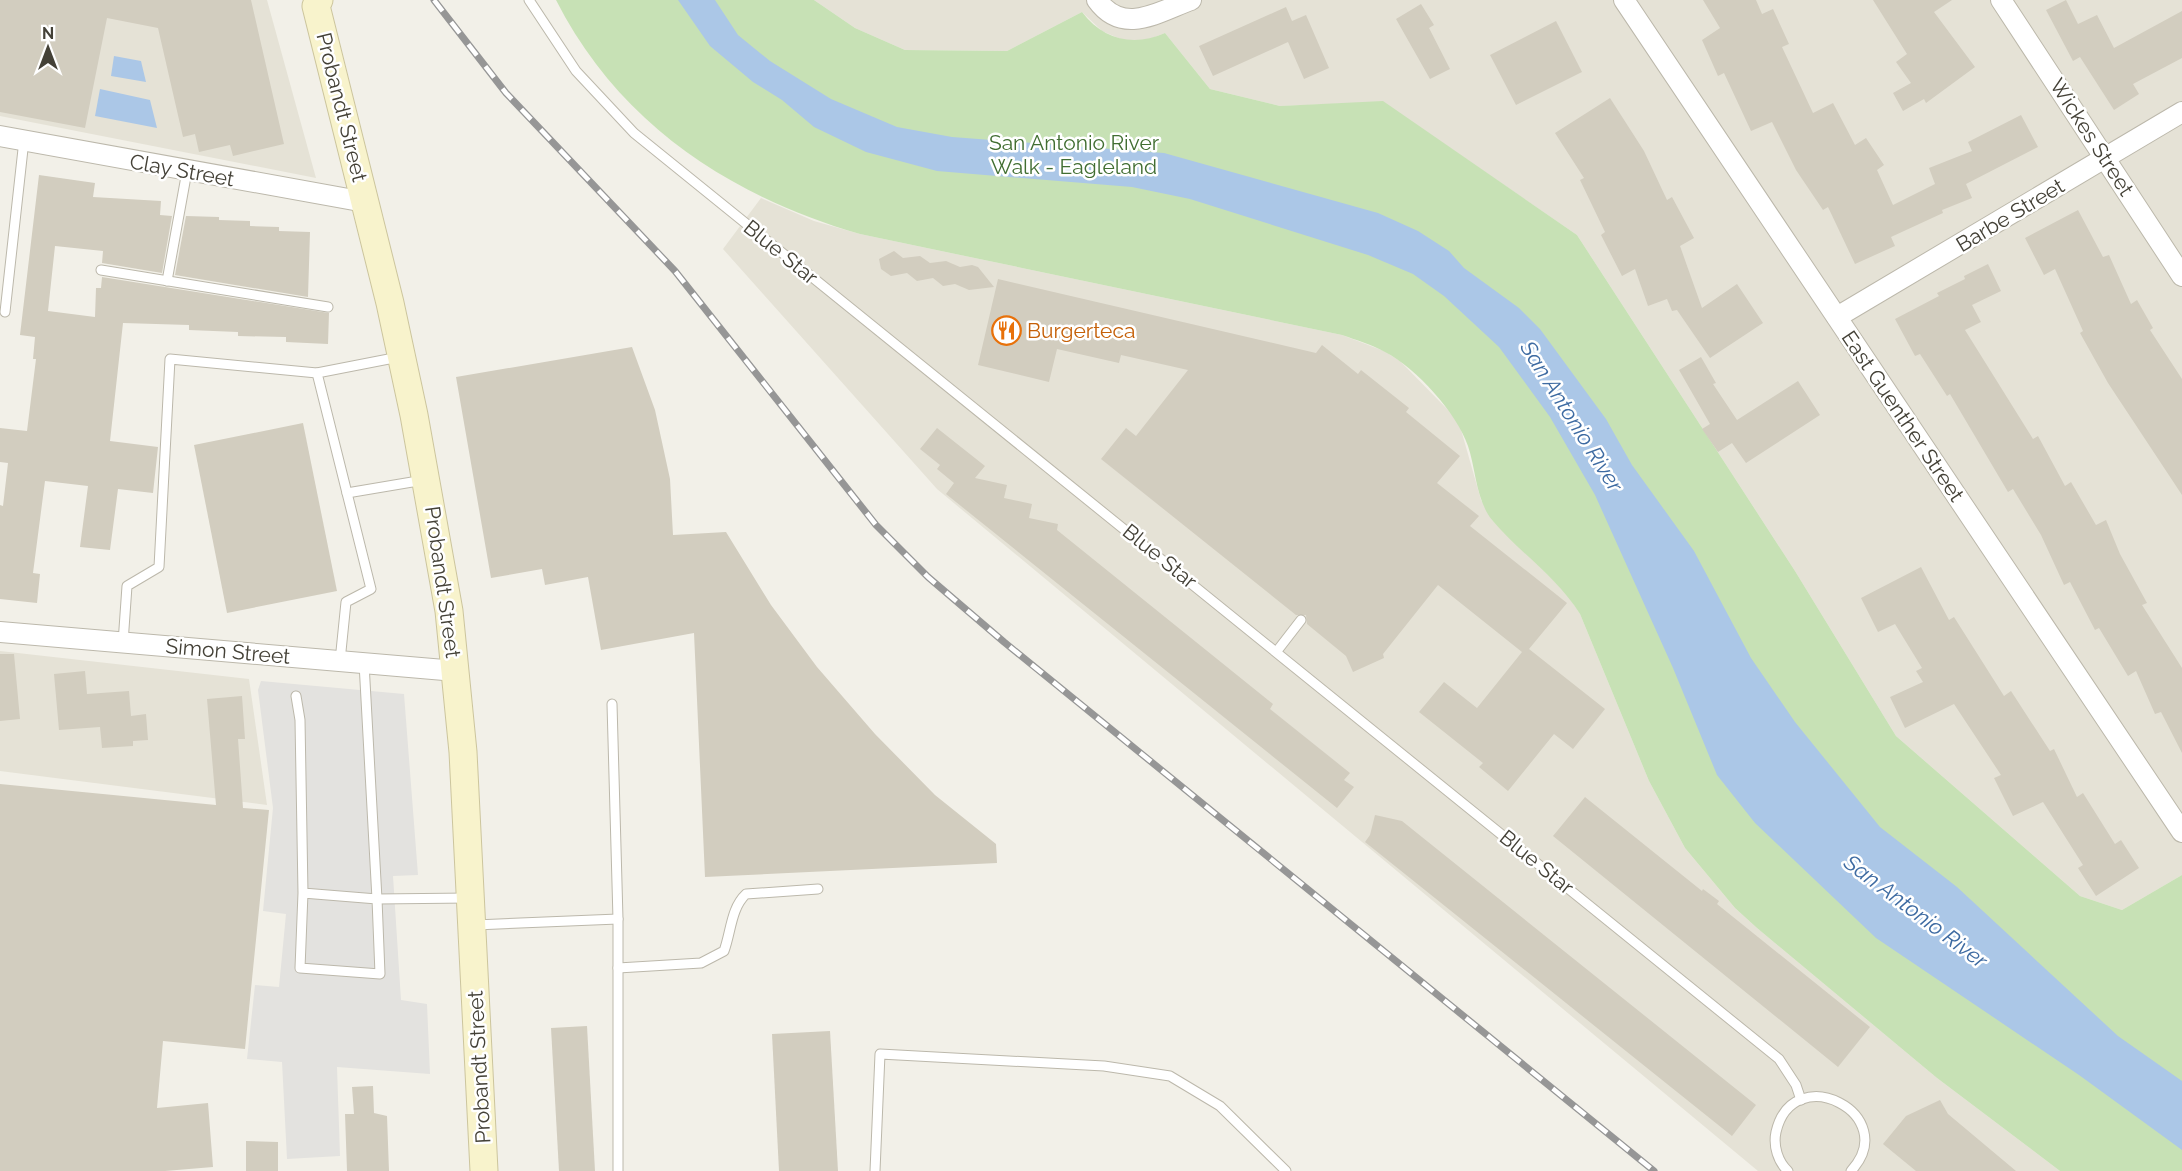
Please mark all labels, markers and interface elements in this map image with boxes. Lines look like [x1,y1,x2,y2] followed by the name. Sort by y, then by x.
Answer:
[18,18,78,78] north arrow
[42,24,54,43] text: N
[311,30,373,184] street label: Probandt Street
[2045,74,2139,200] street label: Wickes Street
[989,130,1160,179] park label: San Antonio River Walk - Eagleland
[128,149,236,191] street label: Clay Street
[1951,173,2069,257] street label: Barbe Street
[739,215,824,290] street label: Blue Star
[990,314,1022,346] restaurant icon: Burgerteca
[1027,318,1135,343] place label: Burgerteca
[1837,326,1969,506] street label: East Guenther Street
[1515,335,1630,497] water label: San Antonio River
[420,505,466,659] street label: Probandt Street
[1118,519,1203,594] street label: Blue Star
[165,633,291,669] street label: Simon Street
[1495,825,1580,900] street label: Blue Star
[1838,848,1994,974] water label: San Antonio River
[463,990,495,1144] street label: Probandt Street

